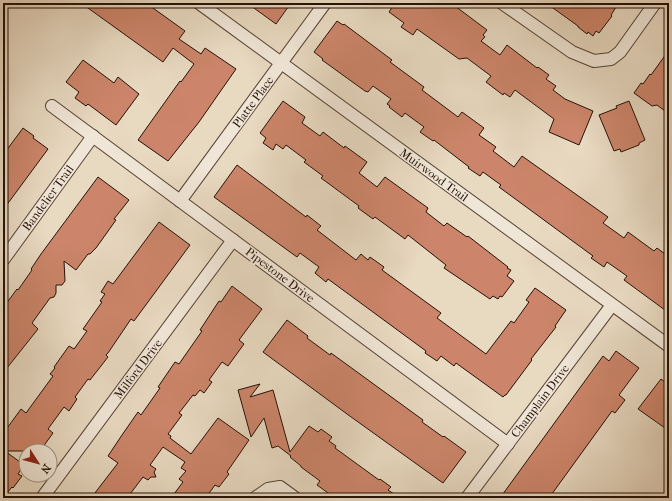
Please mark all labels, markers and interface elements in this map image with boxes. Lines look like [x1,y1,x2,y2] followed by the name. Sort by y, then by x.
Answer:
[230,73,276,131] street label: Platte Place
[397,145,471,205] street label: Muirwood Trail
[19,162,77,234] street label: Bandelier Trail
[243,245,317,306] street label: Pipestone Drive
[111,336,165,402] street label: Milford Drive
[508,362,572,440] street label: Champlain Drive
[18,443,58,483] north arrow
[38,461,53,476] text: N

